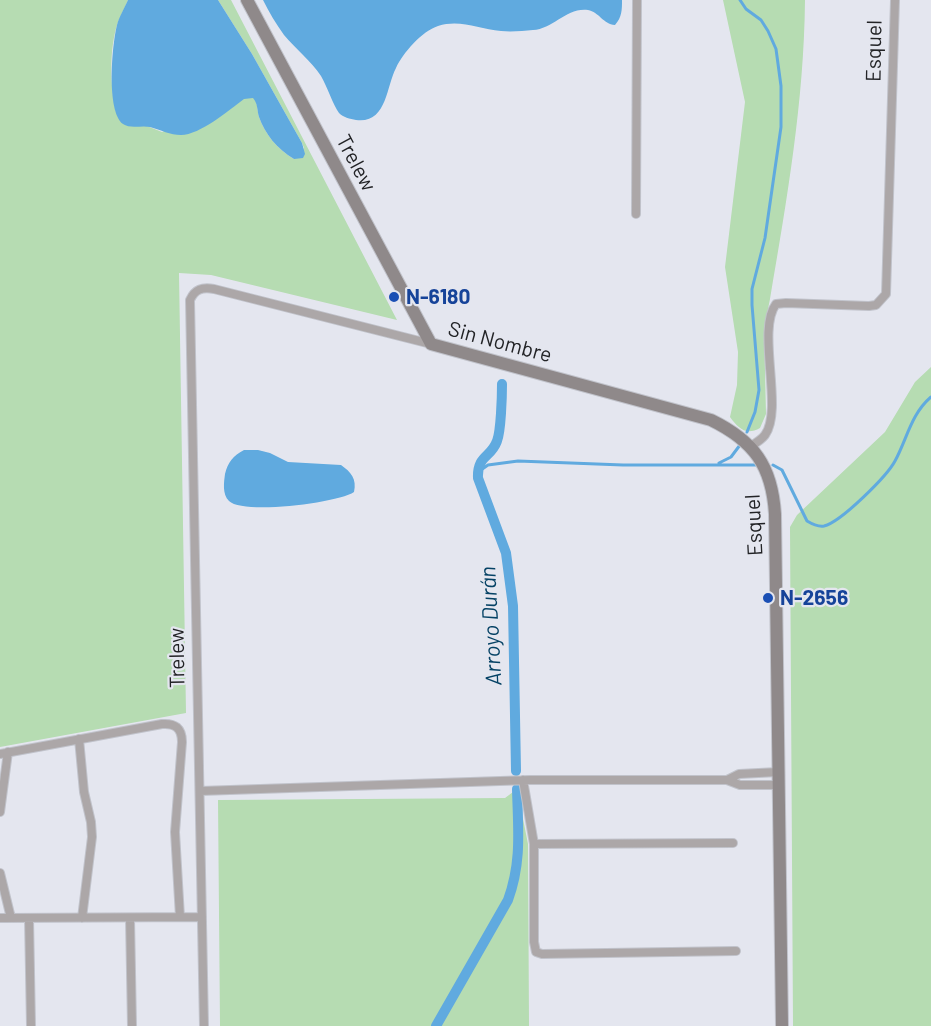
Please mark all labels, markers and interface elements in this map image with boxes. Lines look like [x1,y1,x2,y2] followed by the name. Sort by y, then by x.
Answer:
[861,20,887,82] street label: Esquel
[331,130,381,196] street label: Trelew
[406,284,470,310] place label: N-6180
[387,290,401,304] marker: N-6180
[445,316,555,368] street label: Sin Nombre
[740,494,768,556] street label: Esquel
[475,566,507,686] water label: Arroyo Durán
[780,585,848,611] place label: N-2656
[761,591,775,605] marker: N-2656
[164,628,190,688] street label: Trelew

